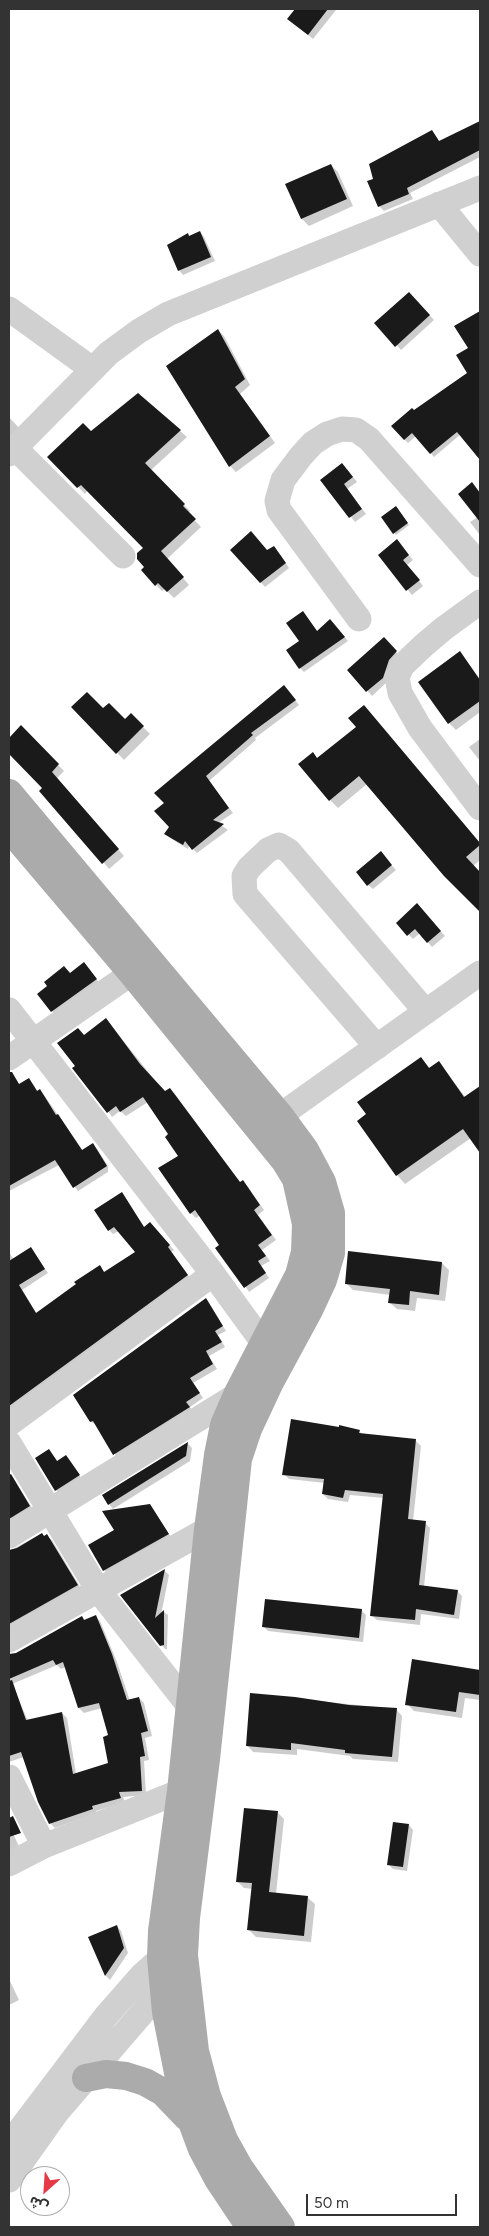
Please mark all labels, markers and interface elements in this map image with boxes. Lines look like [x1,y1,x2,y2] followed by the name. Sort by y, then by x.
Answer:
[20,2166,70,2216] north arrow
[309,2184,460,2216] scale bar
[26,2192,51,2216] text: ش
[314,2194,349,2212] text: 50 m

